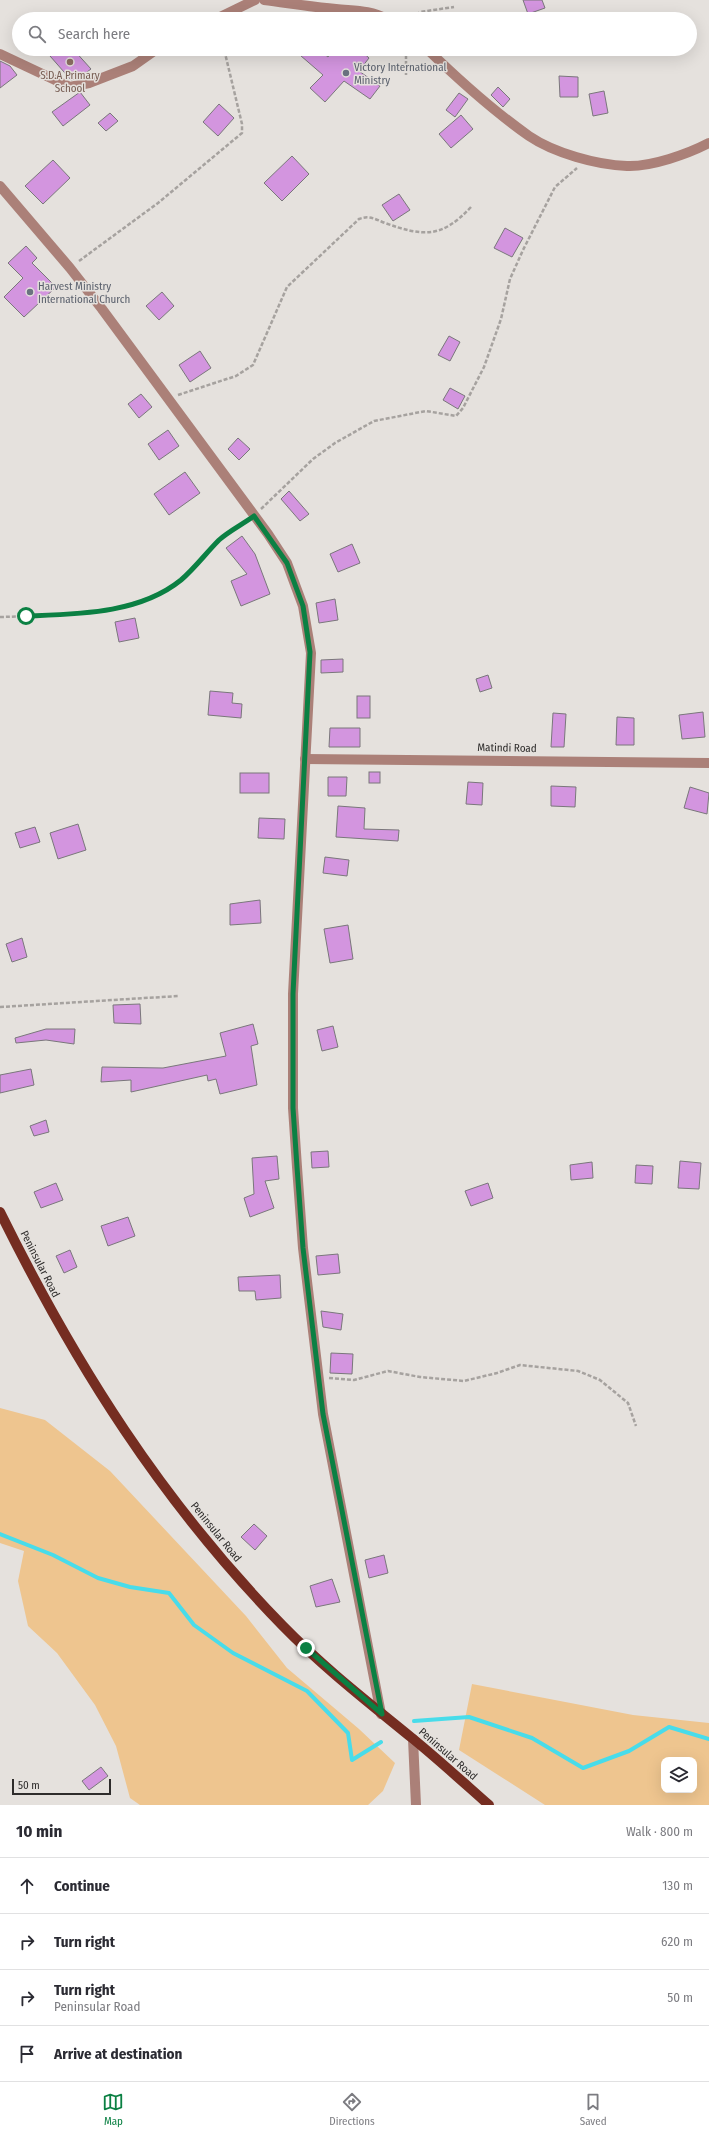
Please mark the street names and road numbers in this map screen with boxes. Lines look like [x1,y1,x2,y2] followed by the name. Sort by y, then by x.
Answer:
[477,741,537,755] street label: Matindi Road
[18,1228,62,1300] street label: Peninsular Road
[188,1499,244,1565] street label: Peninsular Road
[416,1725,480,1783] street label: Peninsular Road

